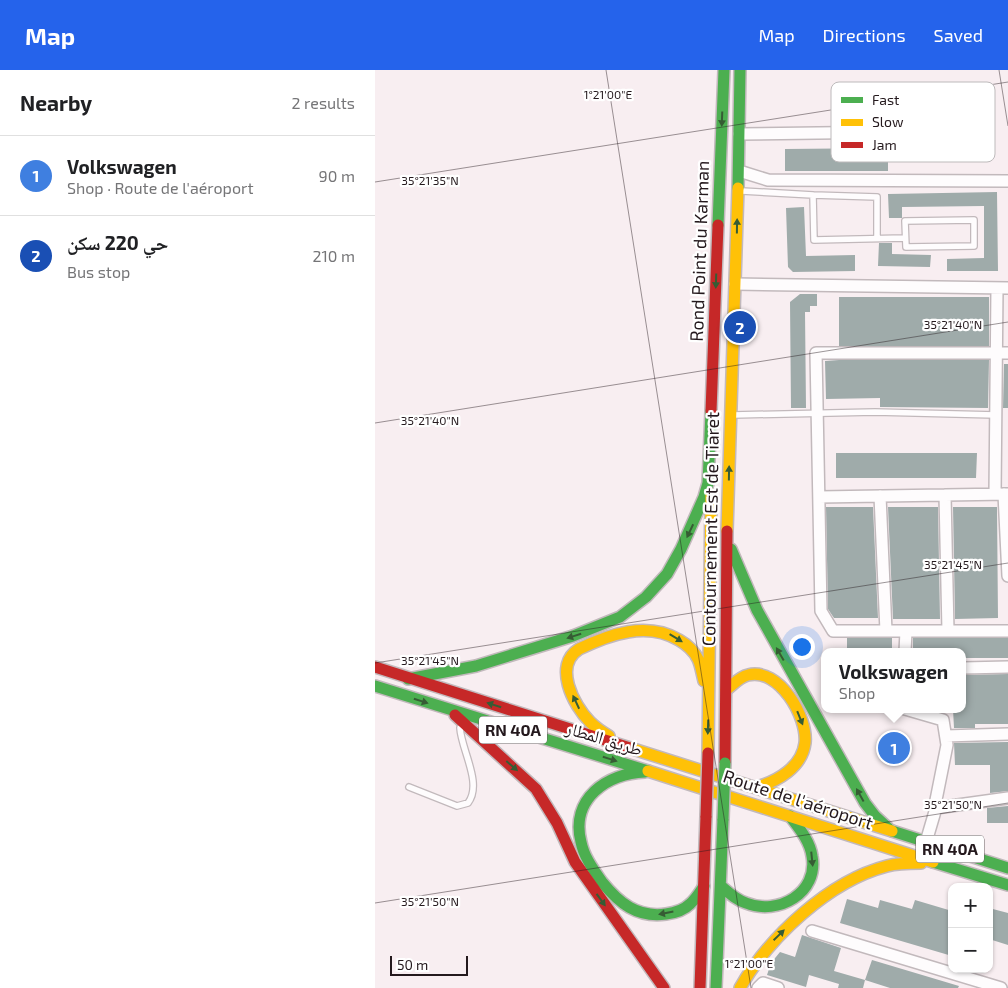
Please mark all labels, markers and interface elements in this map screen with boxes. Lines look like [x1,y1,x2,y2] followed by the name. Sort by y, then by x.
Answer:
[25,21,75,50] text: Map
[758,24,795,46] text: Map
[823,24,906,46] text: Directions
[934,24,983,46] text: Saved
[831,82,995,162] legend
[584,87,633,101] text: 1°21'00"E
[20,90,92,115] text: Nearby
[872,91,899,108] text: Fast
[292,93,355,112] text: 2 results
[718,111,726,127] one-way arrow
[872,113,904,130] text: Slow
[872,136,897,153] text: Jam
[67,155,177,178] text: Volkswagen
[685,160,713,342] street label: Rond Point du Karman
[33,166,39,185] text: 1
[319,166,355,185] text: 90 m
[401,173,459,187] text: 35°21'35"N
[67,178,253,197] text: Shop · Route de l'aéroport
[733,217,741,233] one-way arrow
[67,231,168,254] text: حي 220 سكن
[31,246,41,265] text: 2
[312,246,355,265] text: 210 m
[67,262,130,281] text: Bus stop
[712,273,720,289] one-way arrow
[724,308,756,346] pin: 2
[924,317,982,331] text: 35°21'40"N
[697,411,723,646] street label: Contournement Est de Tiaret
[401,413,459,427] text: 35°21'40"N
[725,465,733,481] one-way arrow
[686,524,694,538] one-way arrow
[924,557,982,571] text: 35°21'45"N
[567,632,582,640] one-way arrow
[670,634,683,643] one-way arrow
[789,634,815,660] your location
[776,647,785,660] one-way arrow
[821,648,966,713] popup
[401,653,459,667] text: 35°21'45"N
[839,660,948,683] text: Volkswagen
[839,683,875,702] text: Shop
[572,695,580,709] one-way arrow
[414,698,429,705] one-way arrow
[486,701,501,709] one-way arrow
[796,711,804,726] one-way arrow
[479,716,547,744] road number: RN 40A
[562,716,645,761] street label: طريق المطار
[704,719,712,735] one-way arrow
[878,729,910,767] pin: 1
[603,756,618,764] one-way arrow
[505,760,518,771] one-way arrow
[721,764,876,834] street label: Route de l'aéroport
[856,788,864,802] one-way arrow
[924,797,982,811] text: 35°21'50"N
[916,836,984,862] road number: RN 40A
[808,851,816,867] one-way arrow
[948,883,993,973] map controls
[948,883,993,928] button: +
[595,893,606,906] one-way arrow
[401,894,459,908] text: 35°21'50"N
[658,910,674,918] one-way arrow
[948,928,993,973] button: −
[772,929,784,941] one-way arrow
[390,953,467,976] scale bar
[397,956,428,973] text: 50 m
[725,956,774,970] text: 1°21'00"E

